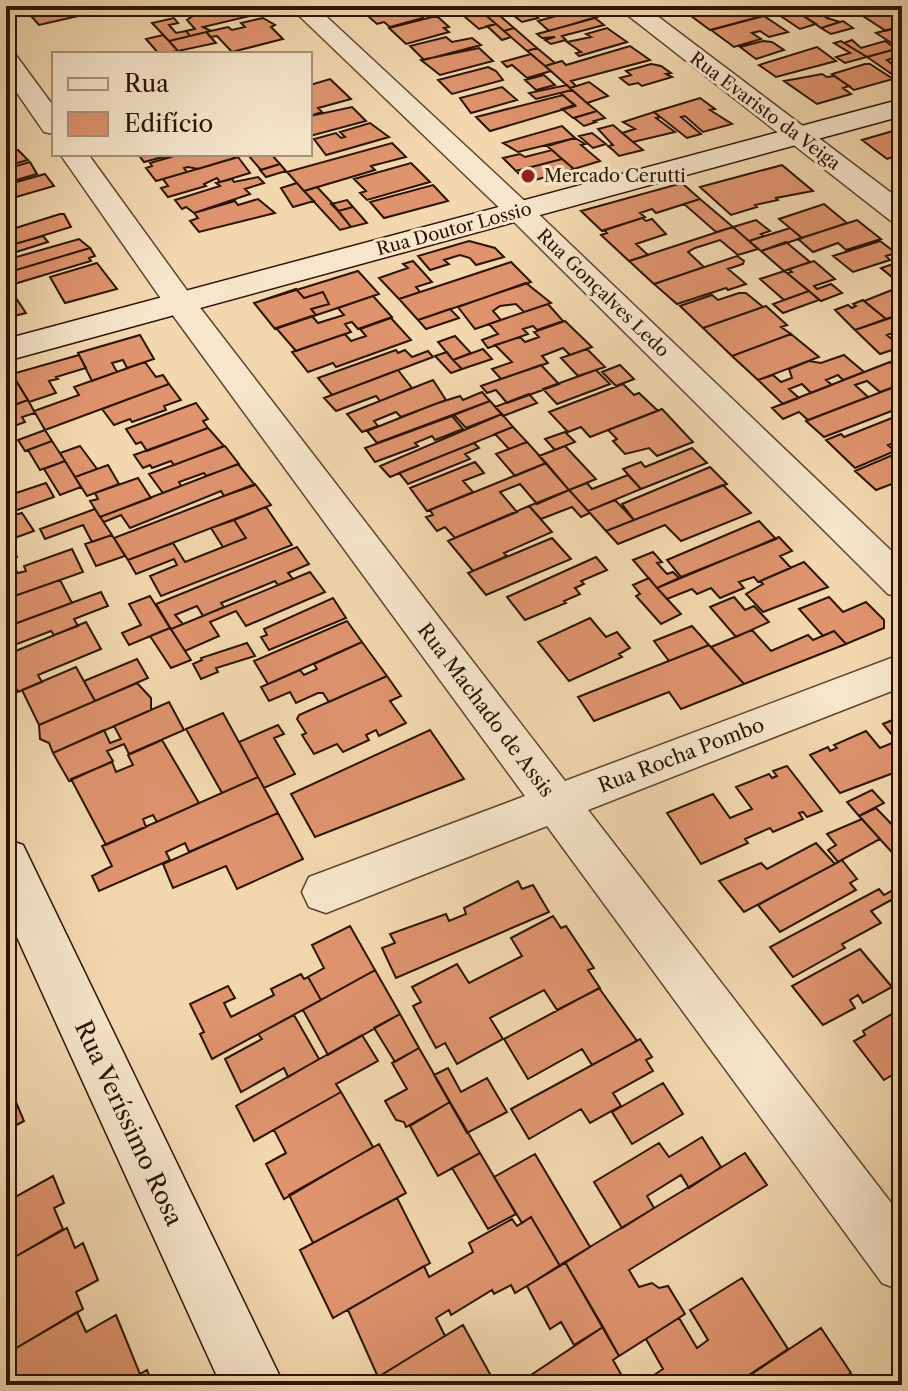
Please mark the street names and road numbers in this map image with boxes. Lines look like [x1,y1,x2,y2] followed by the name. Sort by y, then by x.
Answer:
[685,47,845,175] street label: Rua Evaristo da Veiga
[374,198,534,260] street label: Rua Doutor Lossio
[532,224,674,362] street label: Rua Gonçalves Ledo
[413,618,559,802] street label: Rua Machado de Assis
[595,712,767,798] street label: Rua Rocha Pombo
[69,1016,189,1231] street label: Rua Veríssimo Rosa

